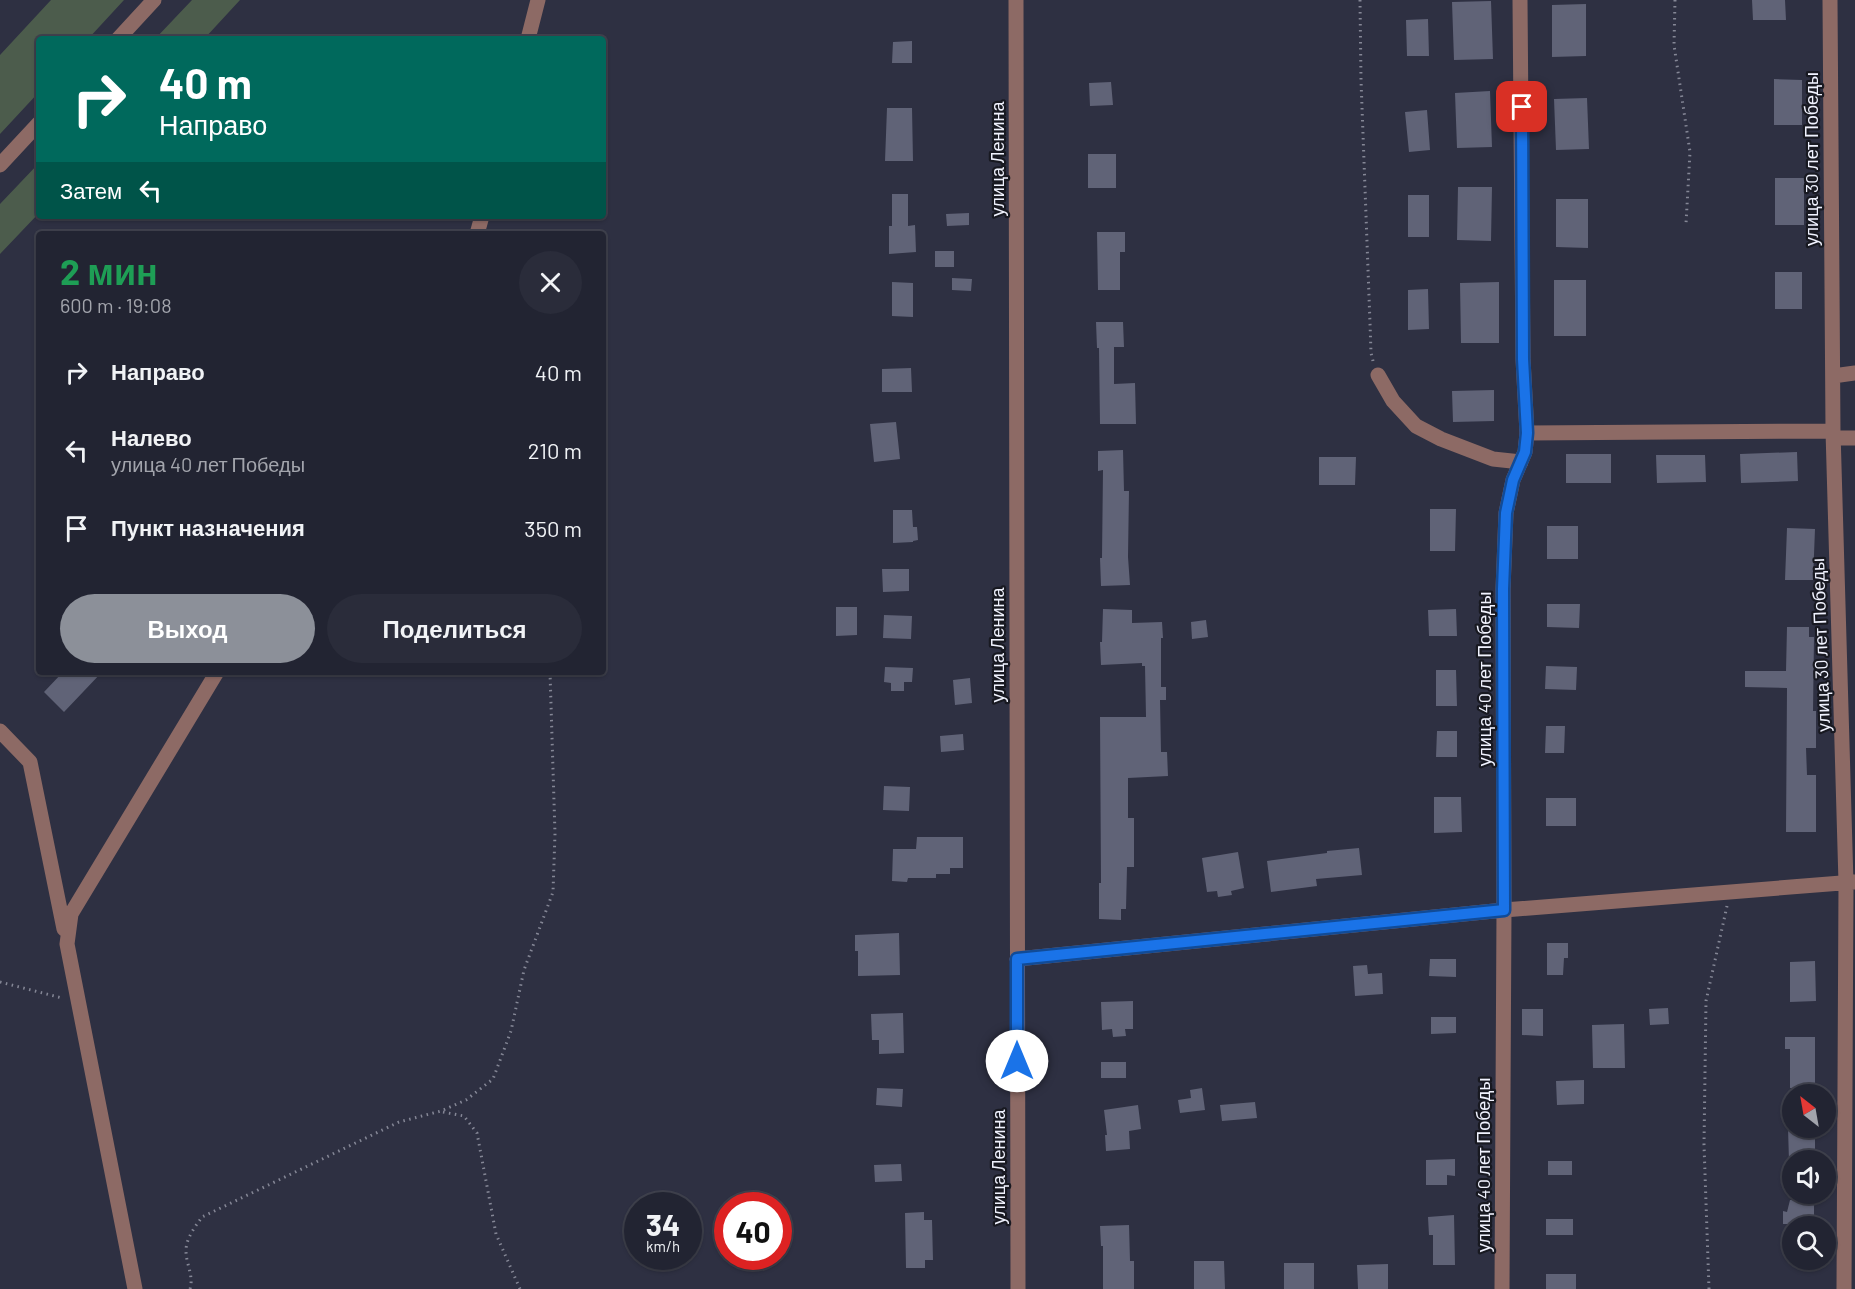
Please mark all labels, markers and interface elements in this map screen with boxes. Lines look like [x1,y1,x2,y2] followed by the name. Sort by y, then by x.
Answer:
[159,57,252,107] text: 40 m
[60,60,138,138] icon: right
[1800,72,1822,246] street label: улица 30 лет Победы
[1496,81,1547,132] pin
[1505,90,1538,123] icon: arrive
[986,101,1008,216] street label: улица Ленина
[159,108,267,140] text: Направо
[134,174,167,207] icon: left
[60,177,122,203] text: Затем
[60,249,158,292] text: 2 мин
[519,251,582,314] button: close
[60,293,172,317] text: 600 m · 19:08
[60,356,93,389] icon: right
[111,358,205,384] text: Направо
[535,359,582,385] text: 40 m
[111,424,192,450] text: Налево
[60,434,93,467] icon: left
[528,437,582,463] text: 210 m
[111,452,305,476] text: улица 40 лет Победы
[60,512,93,545] icon: arrive
[111,514,305,540] text: Пункт назначения
[524,515,582,541] text: 350 m
[1806,558,1834,732] street label: улица 30 лет Победы
[986,587,1008,702] street label: улица Ленина
[1473,592,1495,766] street label: улица 40 лет Победы
[60,594,315,663] button: Выход
[327,594,582,663] button: Поделиться
[985,1029,1049,1093] position arrow
[1472,1078,1494,1252] street label: улица 40 лет Победы
[1782,1084,1836,1138] north arrow
[1782,1084,1836,1270] map controls
[987,1109,1009,1224] street label: улица Ленина
[1782,1150,1836,1204] button: sound
[714,1192,792,1270] speed limit sign: 40
[646,1206,680,1242] text: 34
[1782,1216,1836,1270] button: search
[646,1237,680,1255] text: km/h

